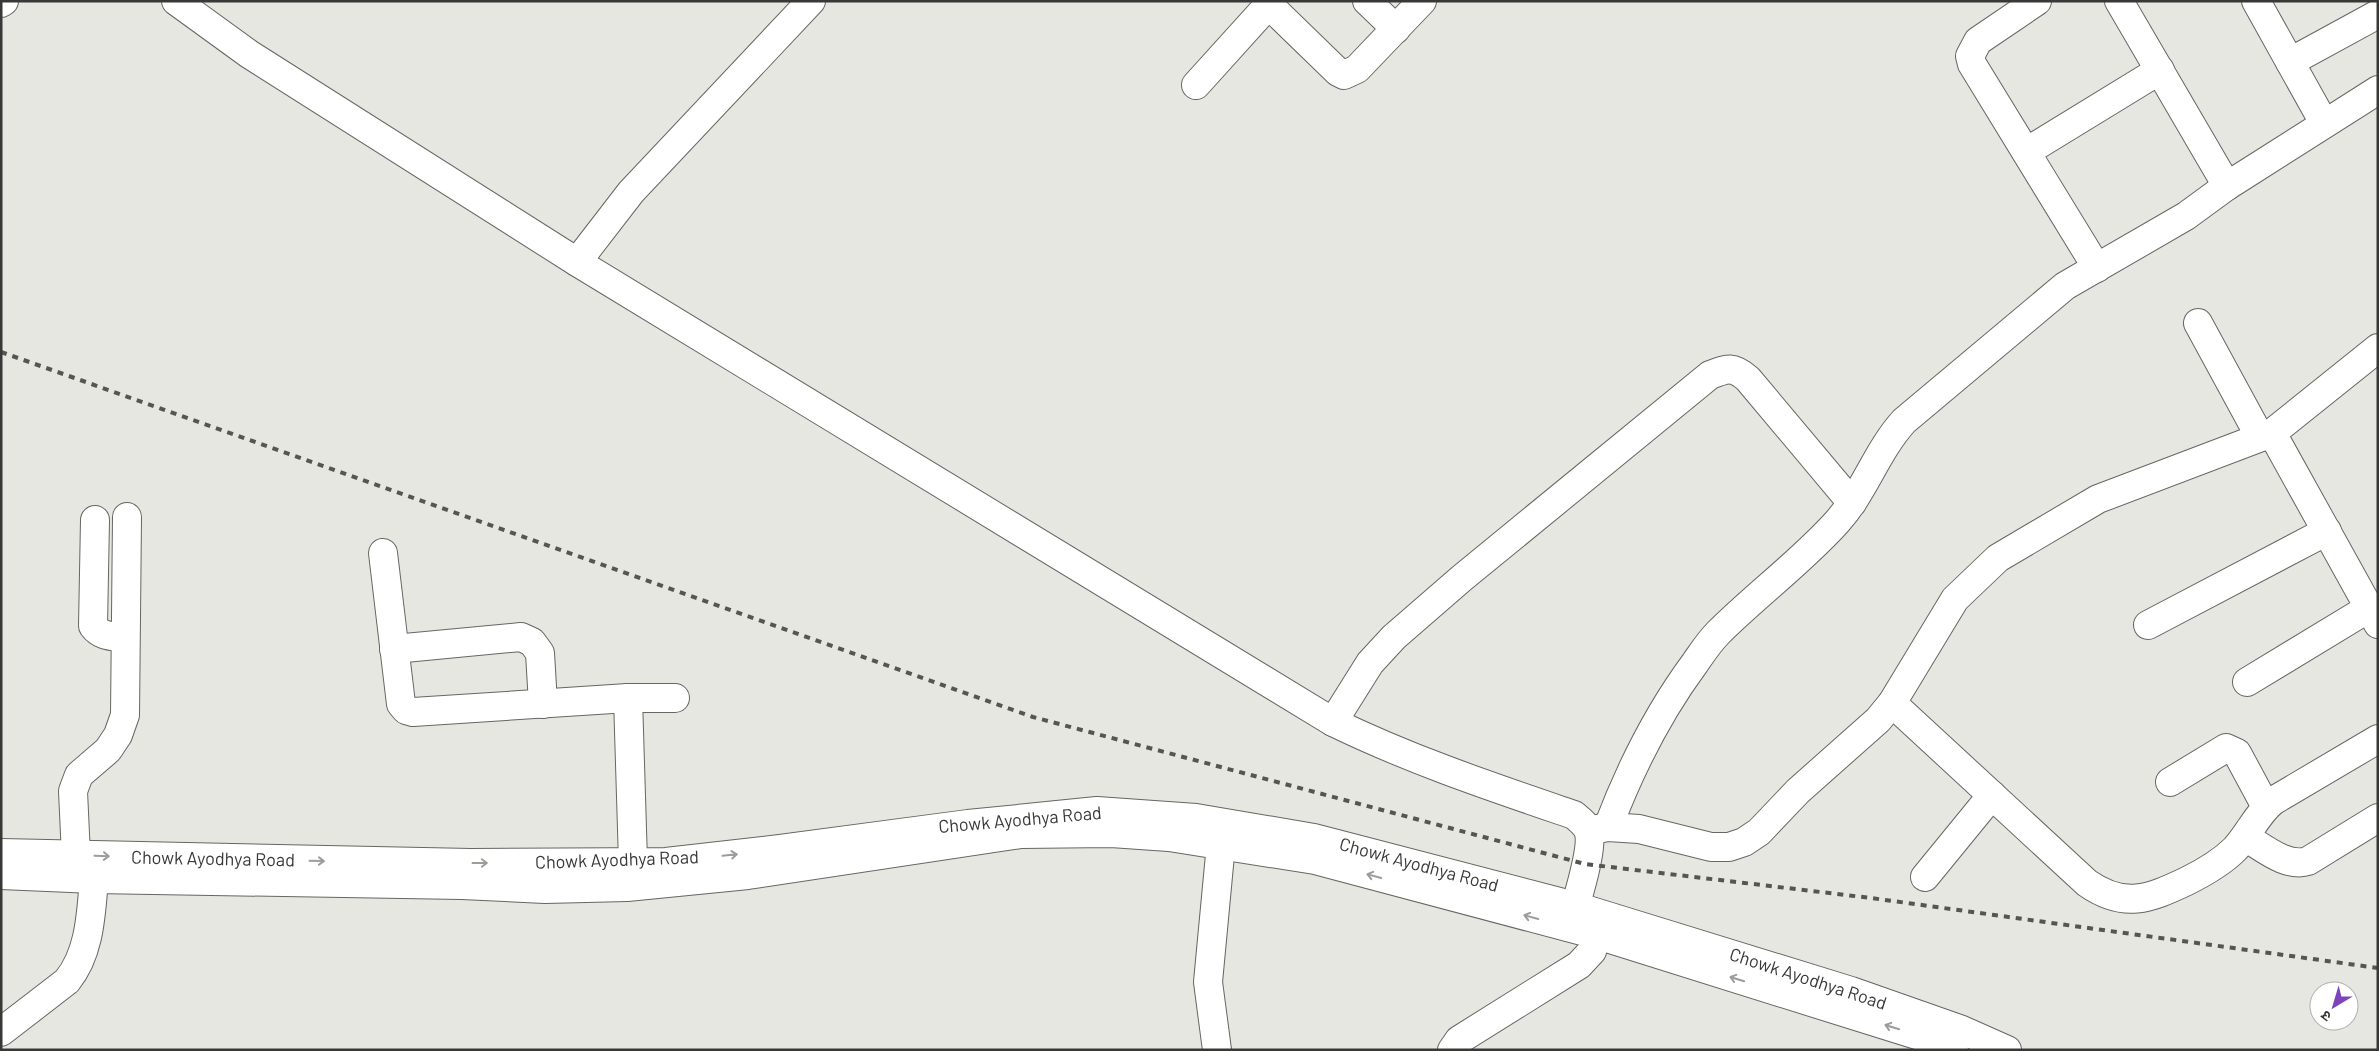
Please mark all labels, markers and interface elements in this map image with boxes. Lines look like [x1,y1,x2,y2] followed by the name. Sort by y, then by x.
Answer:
[937,801,1102,837] street label: Chowk Ayodhya Road
[1337,832,1501,896] street label: Chowk Ayodhya Road
[535,845,699,873] street label: Chowk Ayodhya Road
[131,846,295,870] street label: Chowk Ayodhya Road
[721,850,737,860] one-way arrow
[94,852,110,861] one-way arrow
[309,856,325,866] one-way arrow
[472,858,488,868] one-way arrow
[1366,870,1382,880] one-way arrow
[1523,912,1539,922] one-way arrow
[1727,942,1890,1014] street label: Chowk Ayodhya Road
[1729,973,1745,983] one-way arrow
[2309,981,2359,1031] north arrow
[2317,1007,2334,1026] text: उ
[1884,1022,1900,1032] one-way arrow

